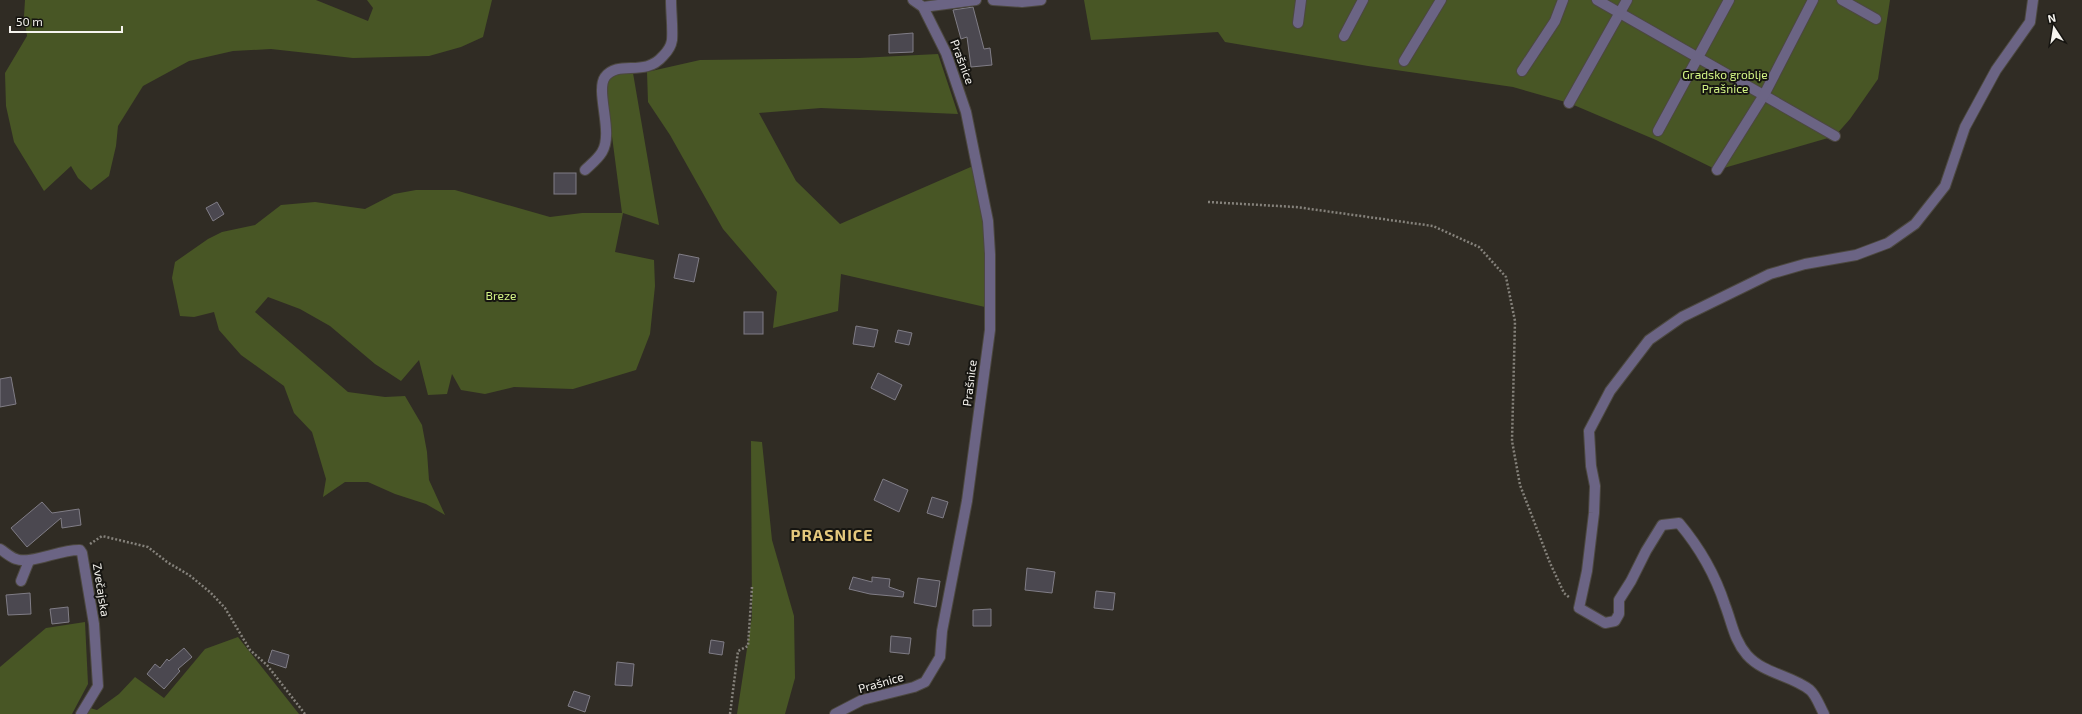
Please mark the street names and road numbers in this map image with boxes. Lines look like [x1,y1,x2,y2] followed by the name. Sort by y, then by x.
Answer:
[948,37,978,86] street label: Prašnice
[959,359,979,407] street label: Prašnice
[90,562,113,618] street label: Zvečajska
[856,669,905,695] street label: Prašnice

